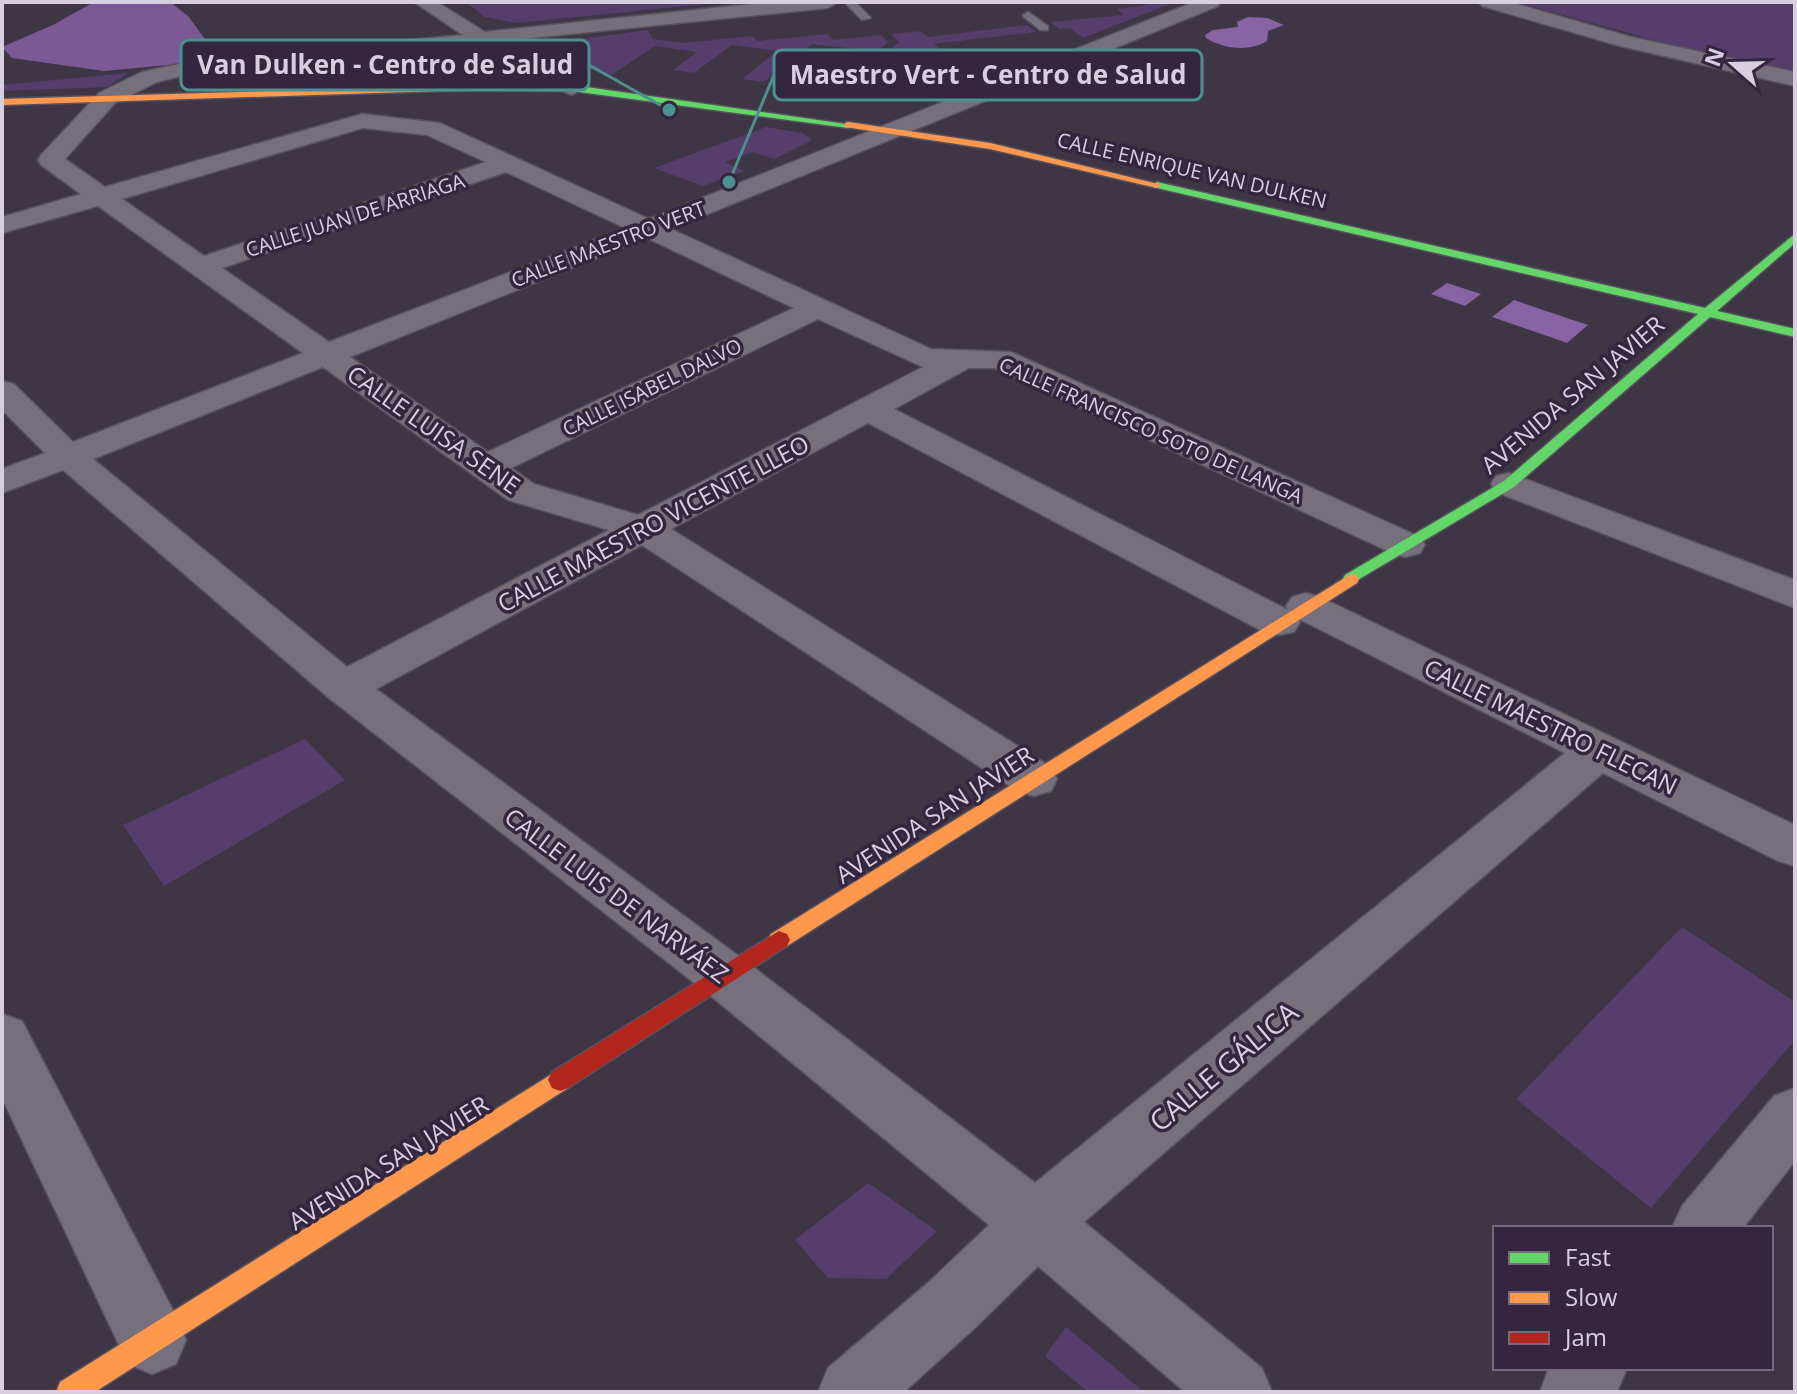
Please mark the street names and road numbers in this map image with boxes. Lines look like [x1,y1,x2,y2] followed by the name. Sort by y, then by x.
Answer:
[1055,126,1329,214] street label: CALLE ENRIQUE VAN DULKEN
[242,167,468,263] street label: CALLE JUAN DE ARRIAGA
[507,195,709,293] street label: CALLE MAESTRO VERT
[1473,307,1671,481] street label: AVENIDA SAN JAVIER
[558,332,746,442] street label: CALLE ISABEL DALVO
[995,351,1307,510] street label: CALLE FRANCISCO SOTO DE LANGA
[341,357,527,501] street label: CALLE LUISA SENE
[491,427,815,619] street label: CALLE MAESTRO VICENTE LLEO
[1419,650,1683,802] street label: CALLE MAESTRO FLECAN
[829,737,1040,890] street label: AVENIDA SAN JAVIER
[498,800,736,990] street label: CALLE LUIS DE NARVÁEZ
[1141,992,1306,1139] street label: CALLE GÁLICA
[282,1087,494,1237] street label: AVENIDA SAN JAVIER

